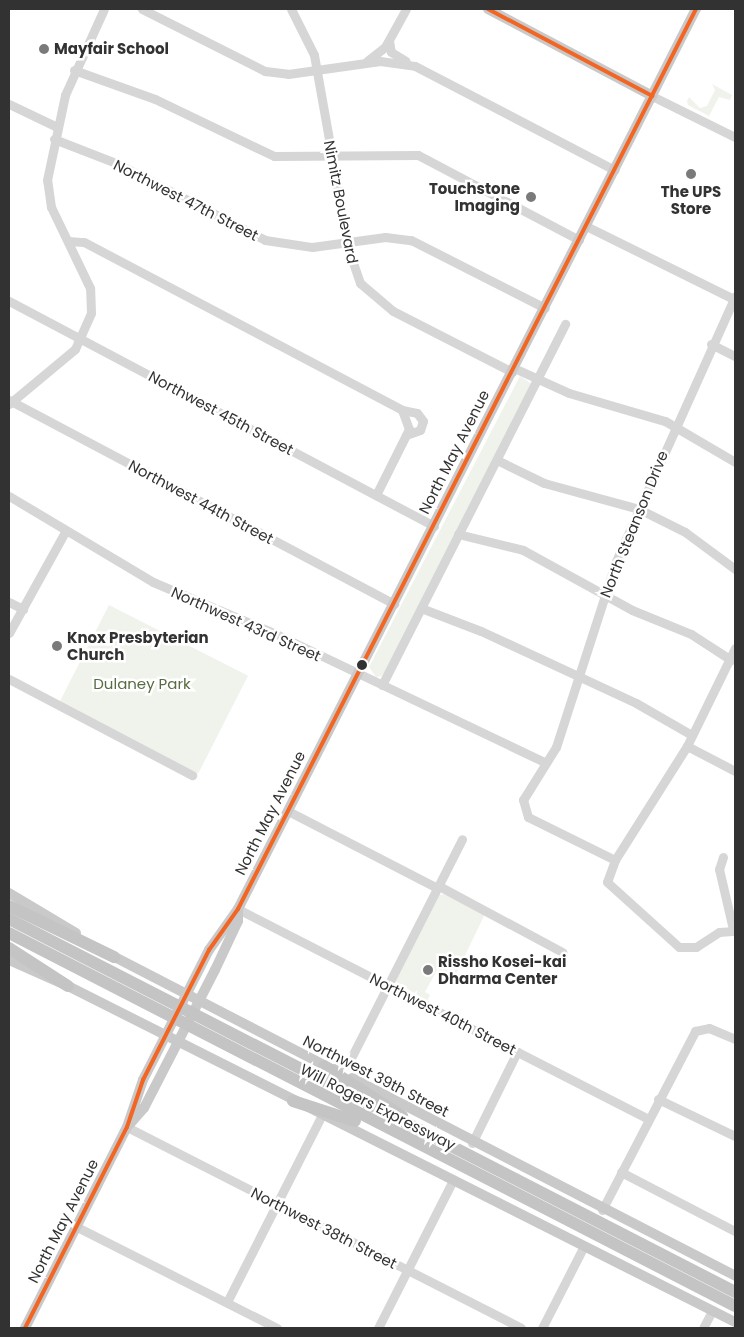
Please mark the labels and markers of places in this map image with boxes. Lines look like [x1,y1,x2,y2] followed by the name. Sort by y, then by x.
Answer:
[54,40,169,58] place label: Mayfair School
[38,43,50,55] marker: Mayfair School
[685,168,697,180] marker: The UPS Store
[429,179,520,214] place label: Touchstone Imaging
[661,182,721,217] place label: The UPS Store
[524,190,538,204] marker: Touchstone Imaging
[67,628,209,663] place label: Knox Presbyterian Church
[51,640,63,652] marker: Knox Presbyterian Church
[357,660,367,670] unlabelled marker
[438,952,566,987] place label: Rissho Kosei-kai Dharma Center
[422,964,434,976] marker: Rissho Kosei-kai Dharma Center

